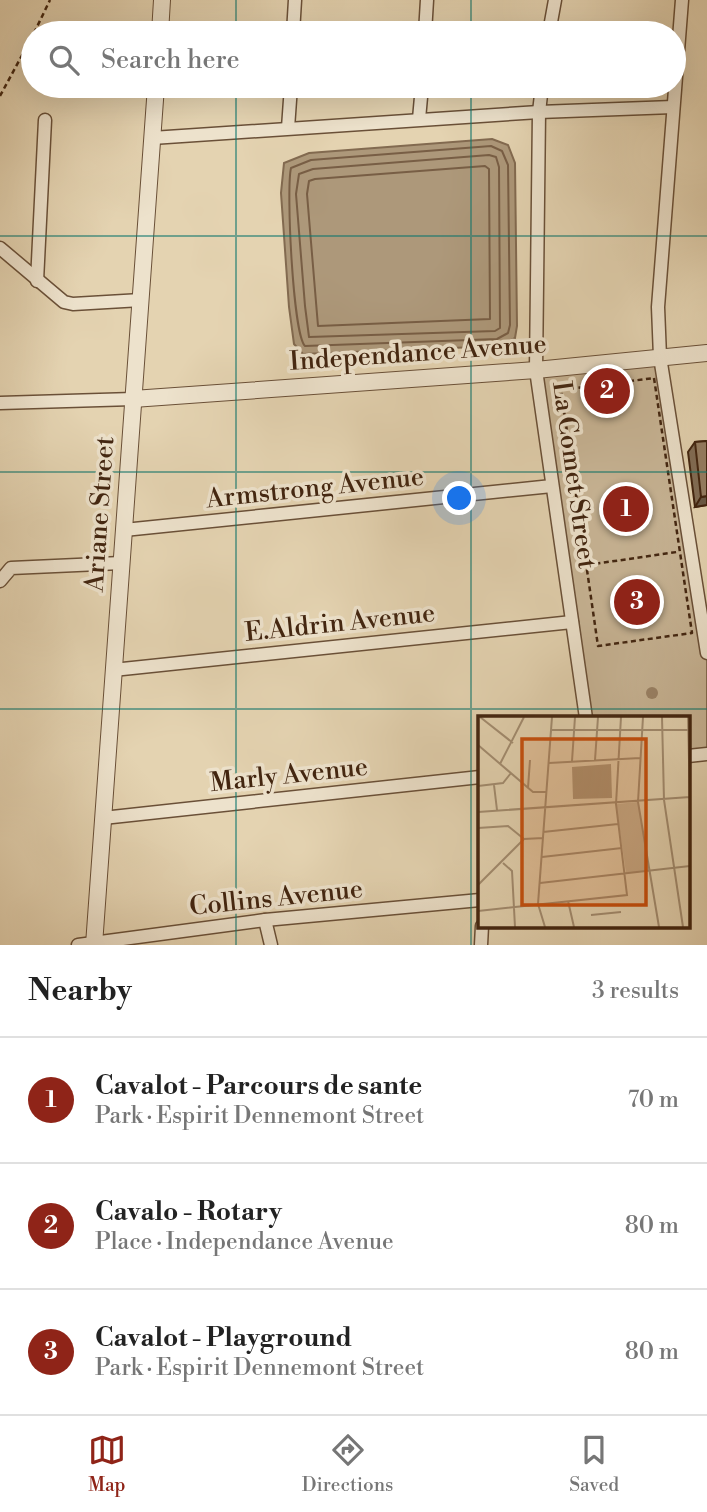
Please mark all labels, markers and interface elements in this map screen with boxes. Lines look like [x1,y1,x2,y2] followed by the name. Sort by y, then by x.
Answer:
[21,21,686,98] search box
[45,41,83,79] icon: search
[101,44,240,76] text: Search here
[288,328,548,378] street label: Independance Avenue
[584,365,630,417] pin: 2
[545,379,603,571] street label: La Comet Street
[79,435,121,594] street label: Ariane Street
[204,461,425,515] street label: Armstrong Avenue
[442,481,476,515] your location
[603,483,649,535] pin: 1
[614,576,660,628] pin: 3
[243,597,437,649] street label: E.Aldrin Avenue
[478,716,690,928] inset map
[209,751,369,799] street label: Marly Avenue
[188,873,364,923] street label: Collins Avenue
[28,972,132,1010] text: Nearby
[592,977,679,1005] text: 3 results
[95,1070,422,1102] text: Cavalot - Parcours de sante
[45,1086,57,1114] text: 1
[628,1086,679,1114] text: 70 m
[95,1102,424,1130] text: Park · Espirit Dennemont Street
[95,1196,282,1228] text: Cavalo - Rotary
[44,1212,58,1240] text: 2
[625,1212,679,1240] text: 80 m
[95,1228,394,1256] text: Place · Independance Avenue
[95,1322,352,1354] text: Cavalot - Playground
[44,1338,58,1366] text: 3
[625,1338,679,1366] text: 80 m
[95,1354,424,1382] text: Park · Espirit Dennemont Street
[88,1431,126,1497] tab: Map
[302,1431,393,1497] tab: Directions
[569,1431,619,1497] tab: Saved

